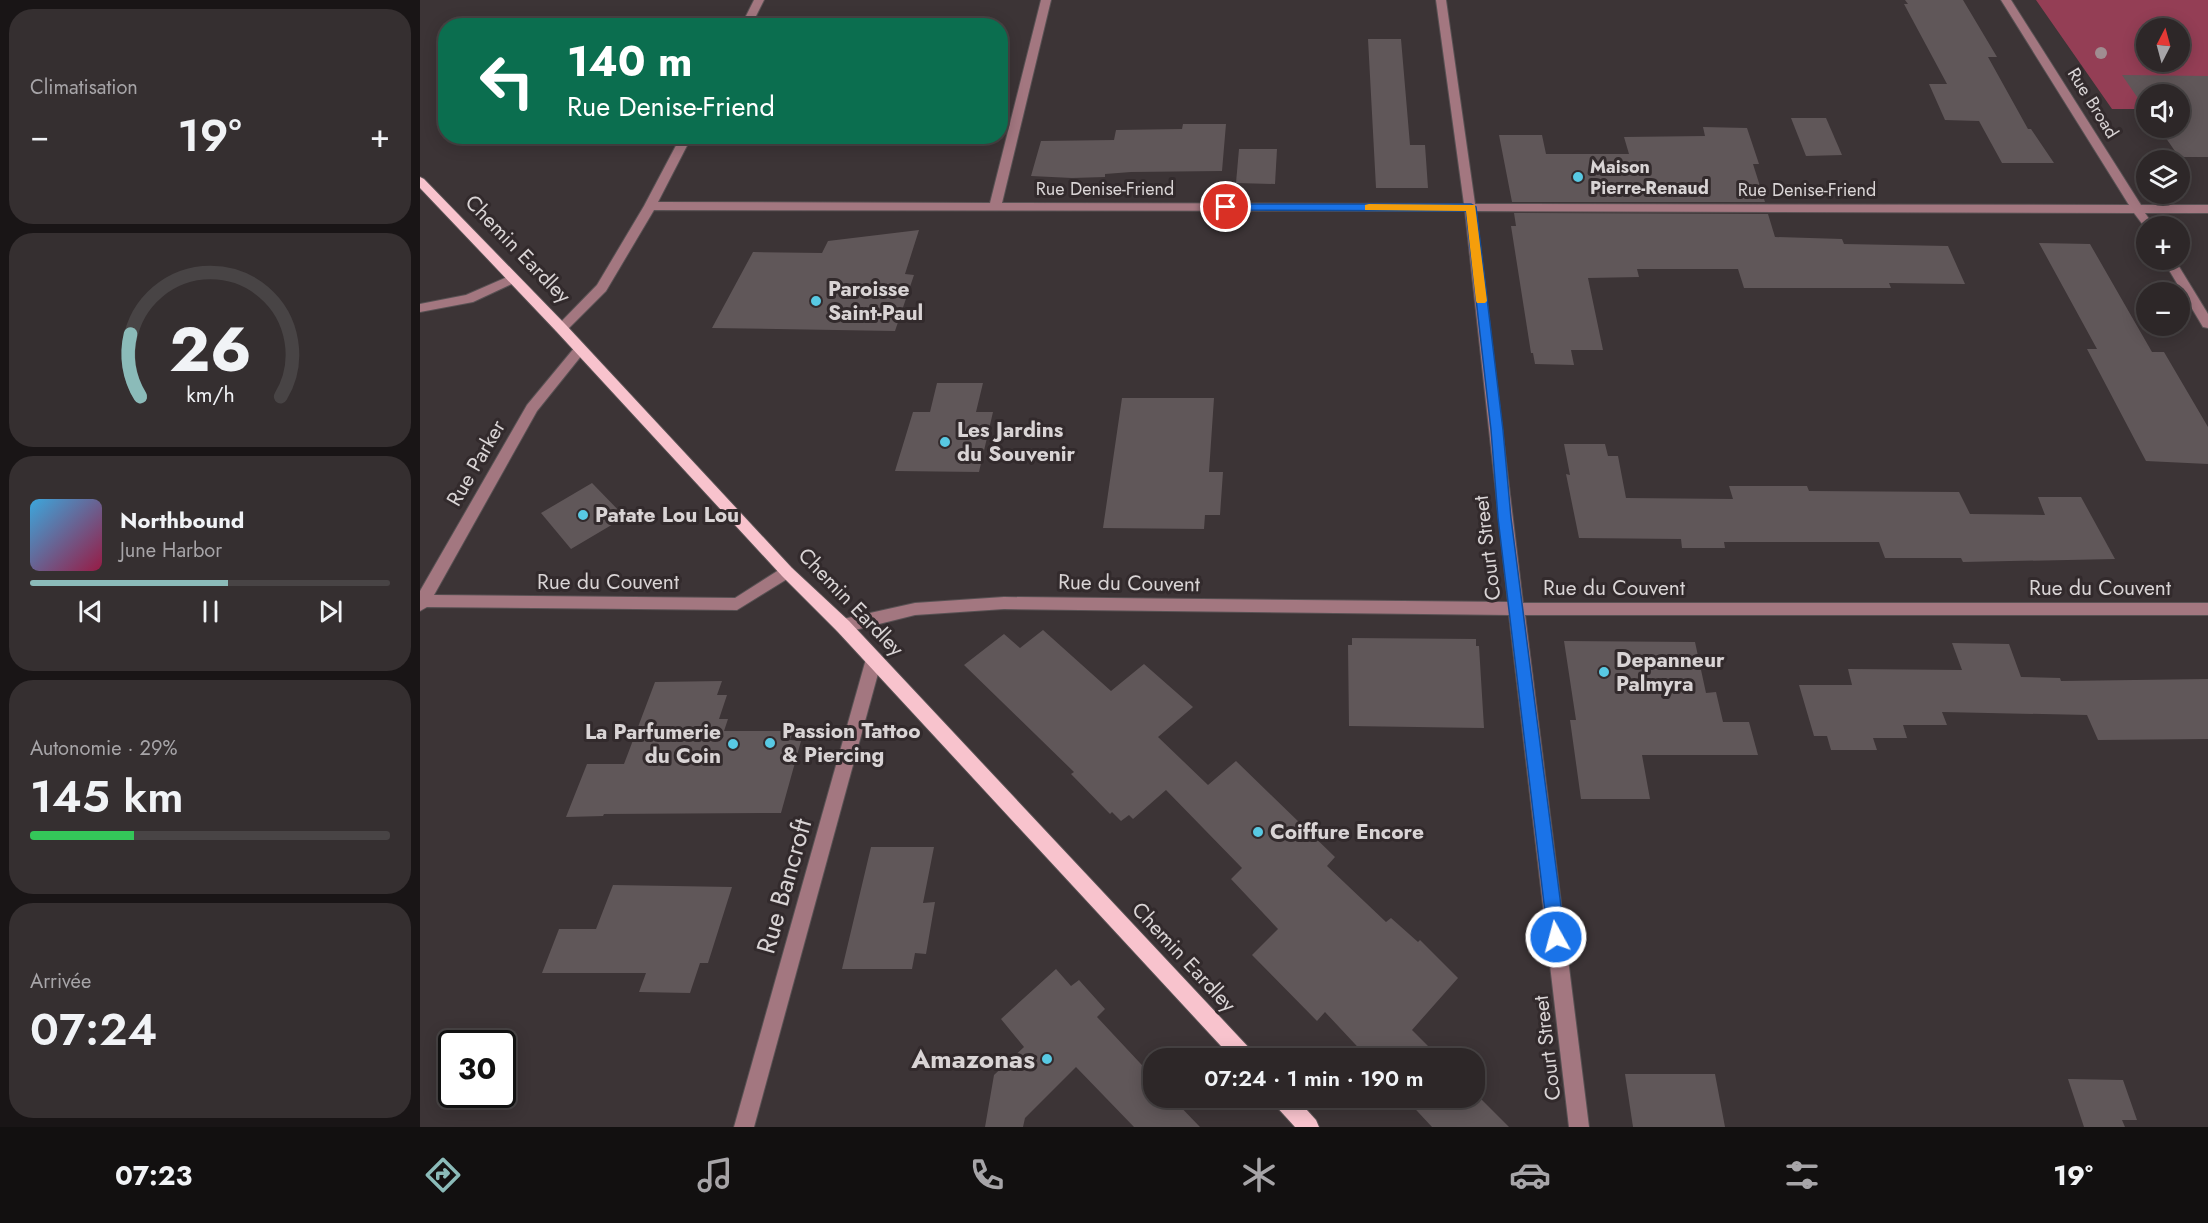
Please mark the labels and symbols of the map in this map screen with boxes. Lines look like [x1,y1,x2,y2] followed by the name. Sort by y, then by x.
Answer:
[2136,18,2190,72] north arrow
[2061,63,2125,143] street label: Rue Broad
[1590,154,1709,201] place label: Maison Pierre-Renaud
[1571,170,1585,184] marker: Maison Pierre-Renaud
[1036,176,1174,202] street label: Rue Denise-Friend
[1738,177,1876,203] street label: Rue Denise-Friend
[1200,181,1251,232] pin
[458,188,578,311] street label: Chemin Eardley
[828,274,923,328] place label: Paroisse Saint-Paul
[809,294,823,308] marker: Paroisse Saint-Paul
[439,414,513,512] street label: Rue Parker
[957,415,1076,469] place label: Les Jardins du Souvenir
[938,435,952,449] marker: Les Jardins du Souvenir
[1466,494,1508,602] street label: Court Street
[595,500,739,530] place label: Patate Lou Lou
[576,508,590,522] marker: Patate Lou Lou
[791,541,911,664] street label: Chemin Eardley
[537,567,679,597] street label: Rue du Couvent
[1058,567,1200,599] street label: Rue du Couvent
[1543,573,1685,603] street label: Rue du Couvent
[2029,573,2171,603] street label: Rue du Couvent
[1616,645,1725,699] place label: Depanneur Palmyra
[1597,665,1611,679] marker: Depanneur Palmyra
[782,716,921,770] place label: Passion Tattoo & Piercing
[585,717,721,771] place label: La Parfumerie du Coin
[763,736,777,750] marker: Passion Tattoo & Piercing
[726,737,740,751] marker: La Parfumerie du Coin
[747,813,822,958] street label: Rue Bancroft
[1270,817,1424,847] place label: Coiffure Encore
[1251,825,1265,839] marker: Coiffure Encore
[1125,895,1243,1019] street label: Chemin Eardley
[1524,905,1588,969] position arrow
[1526,994,1568,1102] street label: Court Street
[438,1030,516,1108] speed limit sign: 30
[910,1040,1035,1078] place label: Amazonas
[1040,1052,1054,1066] marker: Amazonas

